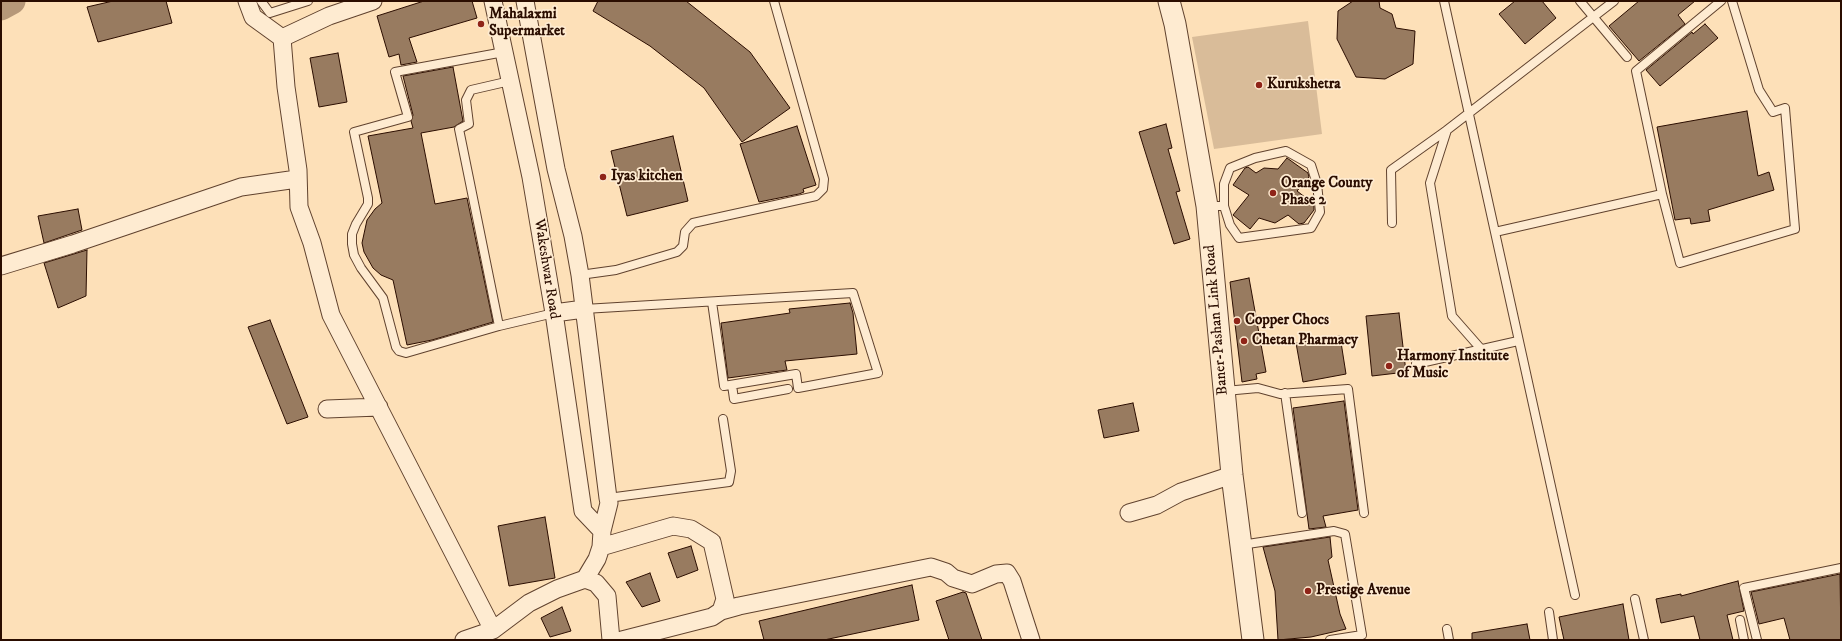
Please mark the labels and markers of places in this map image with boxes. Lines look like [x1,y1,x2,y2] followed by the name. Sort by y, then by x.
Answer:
[489,6,565,41] place label: Mahalaxmi Supermarket
[476,19,486,29] marker: Mahalaxmi Supermarket
[1267,76,1341,94] place label: Kurukshetra
[1254,80,1264,90] marker: Kurukshetra
[611,168,683,186] place label: Iyas kitchen
[598,172,608,182] marker: Iyas kitchen
[1281,175,1372,210] place label: Orange County Phase 2
[1268,188,1278,198] marker: Orange County Phase 2
[1245,312,1329,330] place label: Copper Chocs
[1232,316,1242,326] marker: Copper Chocs
[1252,332,1358,350] place label: Chetan Pharmacy
[1239,336,1249,346] marker: Chetan Pharmacy
[1397,348,1509,383] place label: Harmony Institute of Music
[1384,361,1394,371] marker: Harmony Institute of Music
[1316,582,1410,600] place label: Prestige Avenue
[1303,586,1313,596] marker: Prestige Avenue

